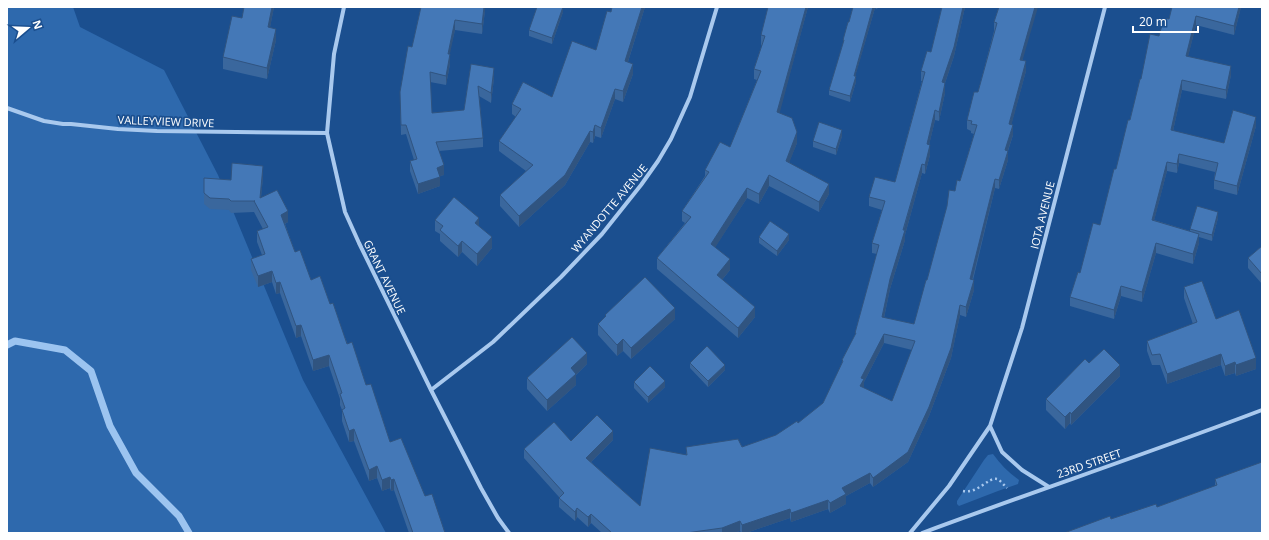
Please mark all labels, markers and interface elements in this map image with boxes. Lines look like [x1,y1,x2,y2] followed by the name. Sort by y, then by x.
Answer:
[8,8,48,48] north arrow
[1133,8,1198,34] scale bar
[1139,13,1167,30] text: 20 m
[29,18,46,31] text: N
[118,112,214,130] street label: VALLEYVIEW DRIVE
[568,161,650,255] street label: WYANDOTTE AVENUE
[1026,179,1058,251] street label: IOTA AVENUE
[361,237,409,317] street label: GRANT AVENUE
[1055,445,1123,481] street label: 23RD STREET

